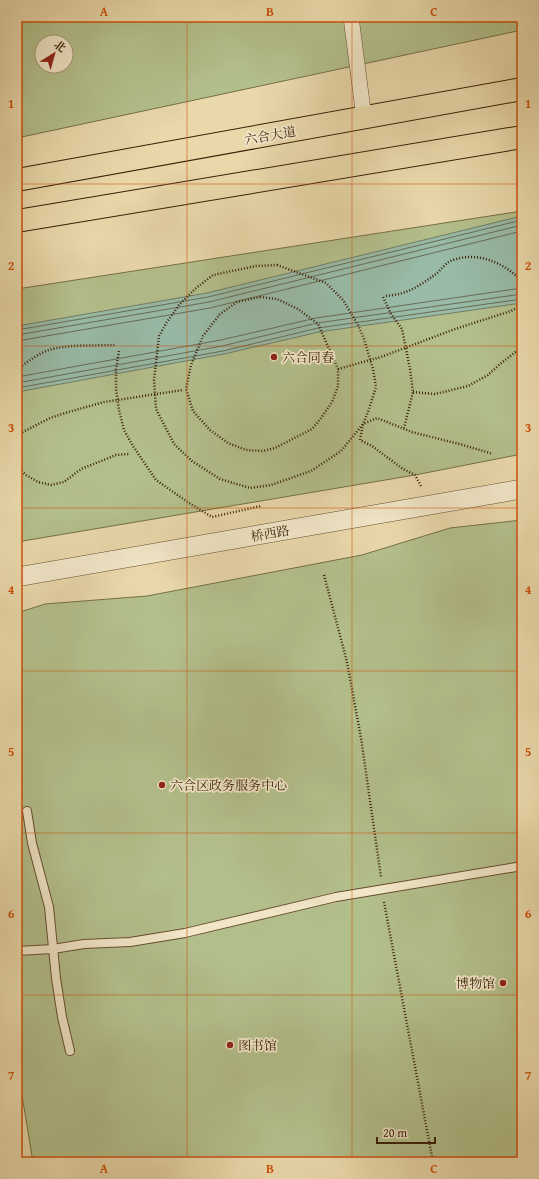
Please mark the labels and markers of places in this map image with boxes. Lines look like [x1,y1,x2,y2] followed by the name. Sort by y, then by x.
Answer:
[282,348,334,367] place label: 六合同春
[269,352,279,362] marker: 六合同春
[170,776,287,795] place label: 六合区政务服务中心
[157,780,167,790] marker: 六合区政务服务中心
[456,974,495,993] place label: 博物馆
[498,978,508,988] marker: 博物馆
[238,1036,277,1055] place label: 图书馆
[225,1040,235,1050] marker: 图书馆

